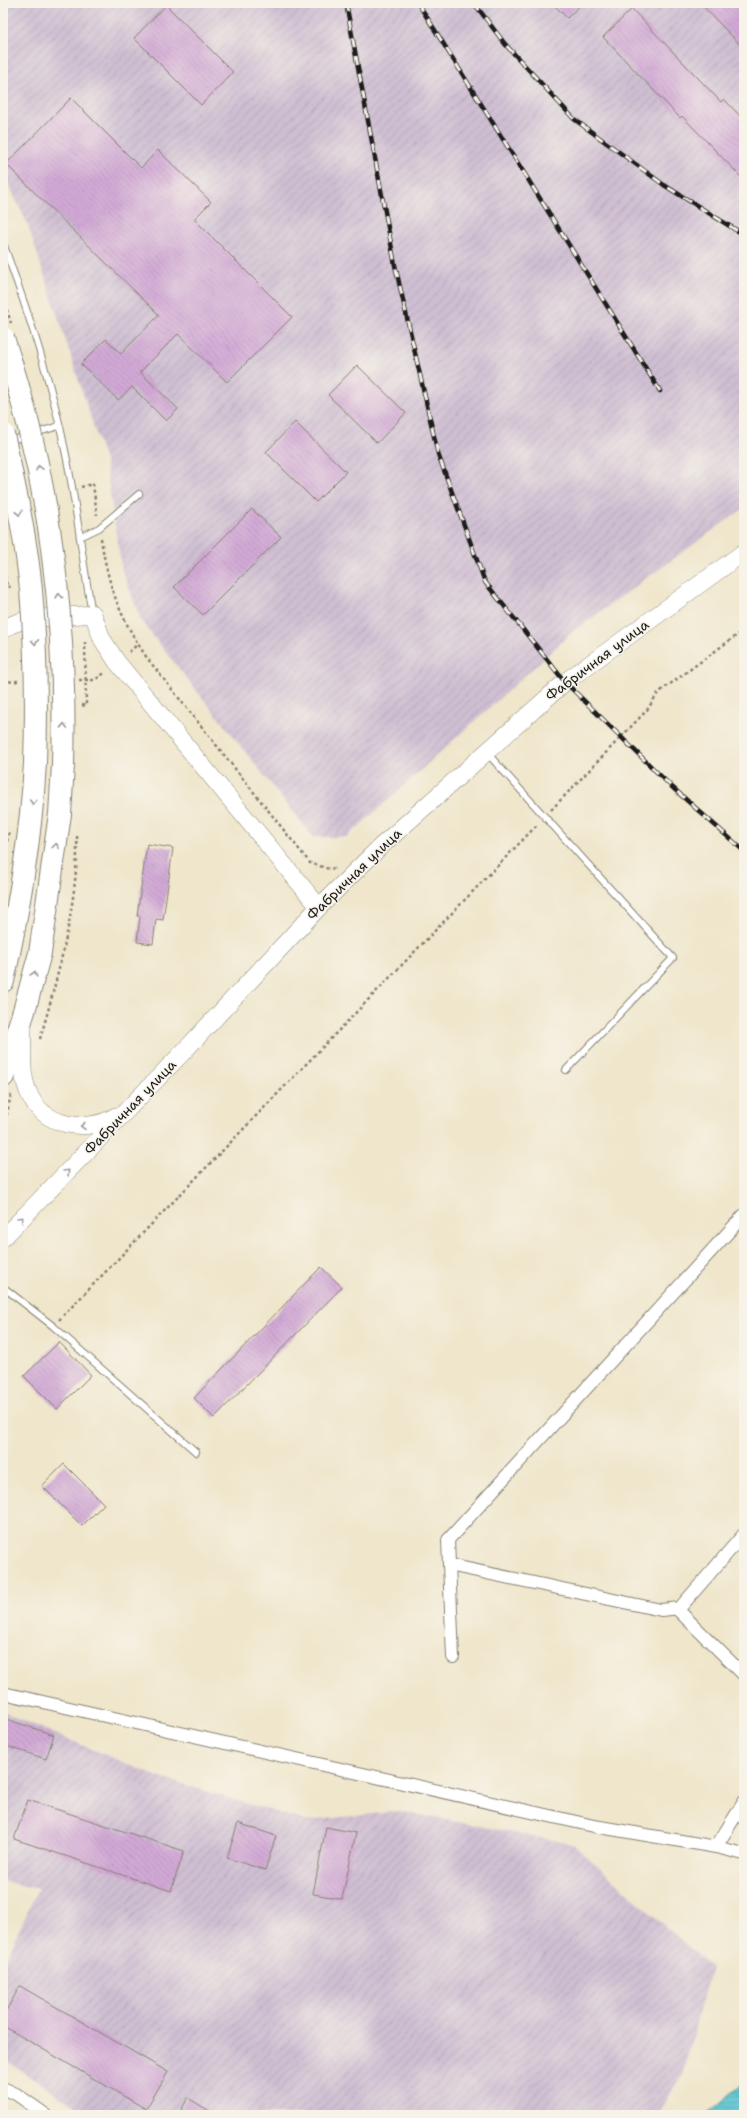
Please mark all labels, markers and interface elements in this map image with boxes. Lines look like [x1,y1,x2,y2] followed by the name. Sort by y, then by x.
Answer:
[35,465,43,471] one-way arrow
[15,510,23,516] one-way arrow
[55,593,64,599] one-way arrow
[542,615,653,705] street label: Фабричная улица
[31,639,40,645] one-way arrow
[60,723,68,729] one-way arrow
[29,799,37,805] one-way arrow
[303,824,405,924] street label: Фабричная улица
[51,843,60,849] one-way arrow
[29,971,38,978] one-way arrow
[80,1056,180,1158] street label: Фабричная улица
[80,1122,86,1131] one-way arrow
[62,1169,70,1177] one-way arrow
[16,1216,24,1224] one-way arrow

